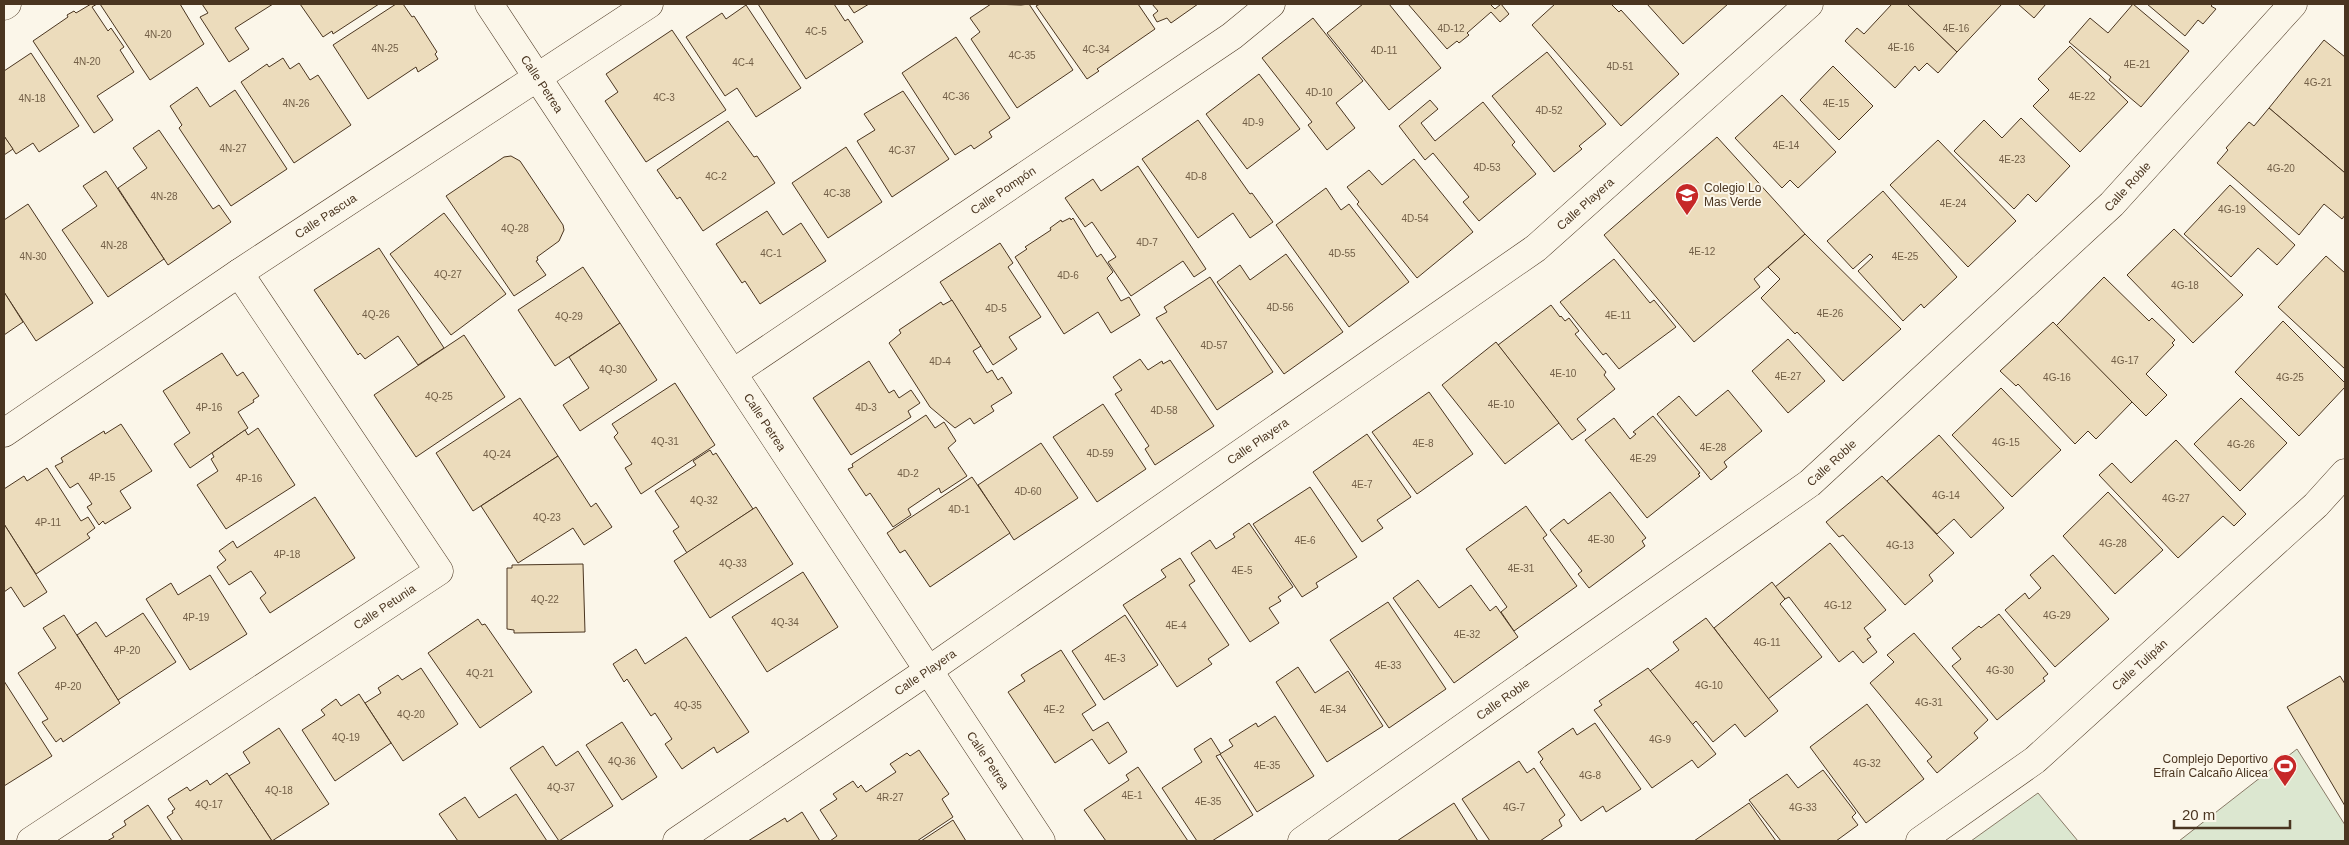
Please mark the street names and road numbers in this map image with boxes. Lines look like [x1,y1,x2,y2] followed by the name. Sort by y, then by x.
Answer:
[518,53,566,116] street label: Calle Petrea
[2102,159,2154,214] street label: Calle Roble
[968,164,1038,217] street label: Calle Pompón
[1554,175,1617,233] street label: Calle Playera
[292,191,359,241] street label: Calle Pascua
[741,391,789,454] street label: Calle Petrea
[1224,415,1291,468] street label: Calle Playera
[1804,437,1859,489] street label: Calle Roble
[351,581,419,633] street label: Calle Petunia
[2109,636,2170,694] street label: Calle Tulipán
[892,646,959,698] street label: Calle Playera
[1474,675,1533,723] street label: Calle Roble
[964,729,1012,792] street label: Calle Petrea

